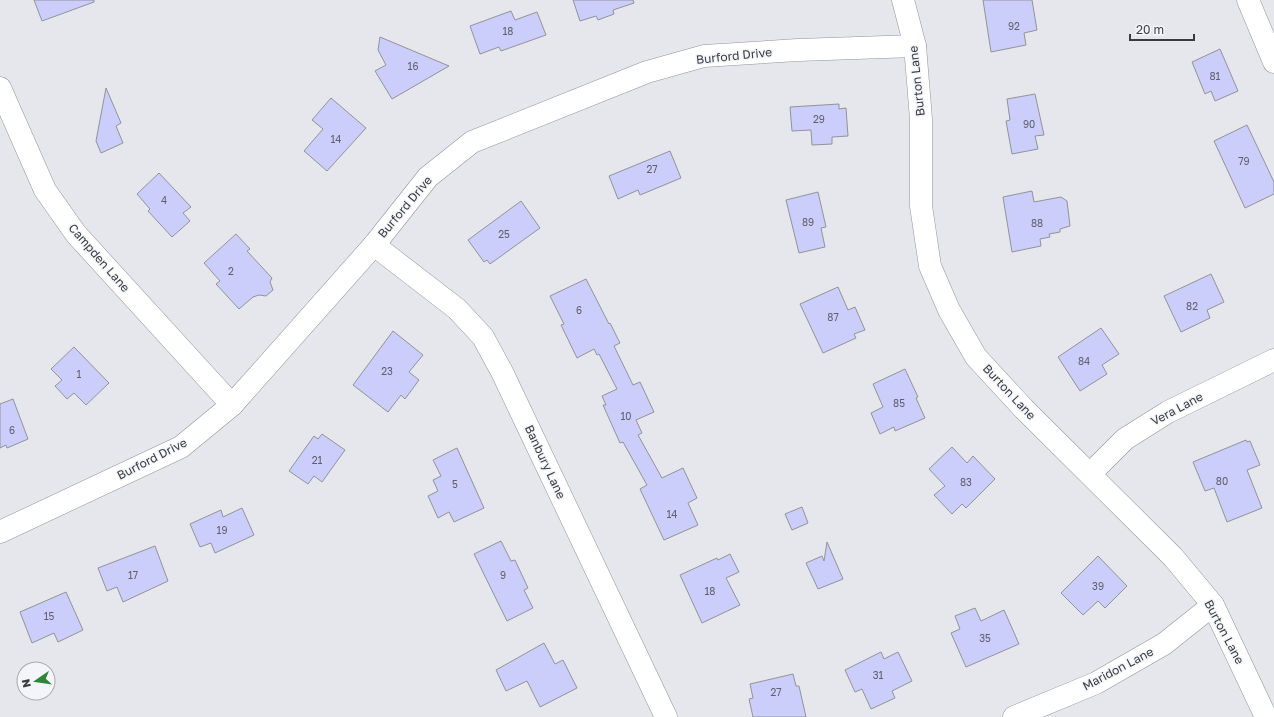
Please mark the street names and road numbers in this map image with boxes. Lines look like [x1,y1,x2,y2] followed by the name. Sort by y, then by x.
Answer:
[695,44,773,67] street label: Burford Drive
[905,45,928,117] street label: Burton Lane
[374,173,435,241] street label: Burford Drive
[66,220,133,295] street label: Campden Lane
[980,361,1039,423] street label: Burton Lane
[1148,389,1205,428] street label: Vera Lane
[522,423,569,501] street label: Banbury Lane
[114,435,189,483] street label: Burford Drive
[1201,597,1248,667] street label: Burton Lane
[1080,644,1156,694] street label: Maridon Lane

